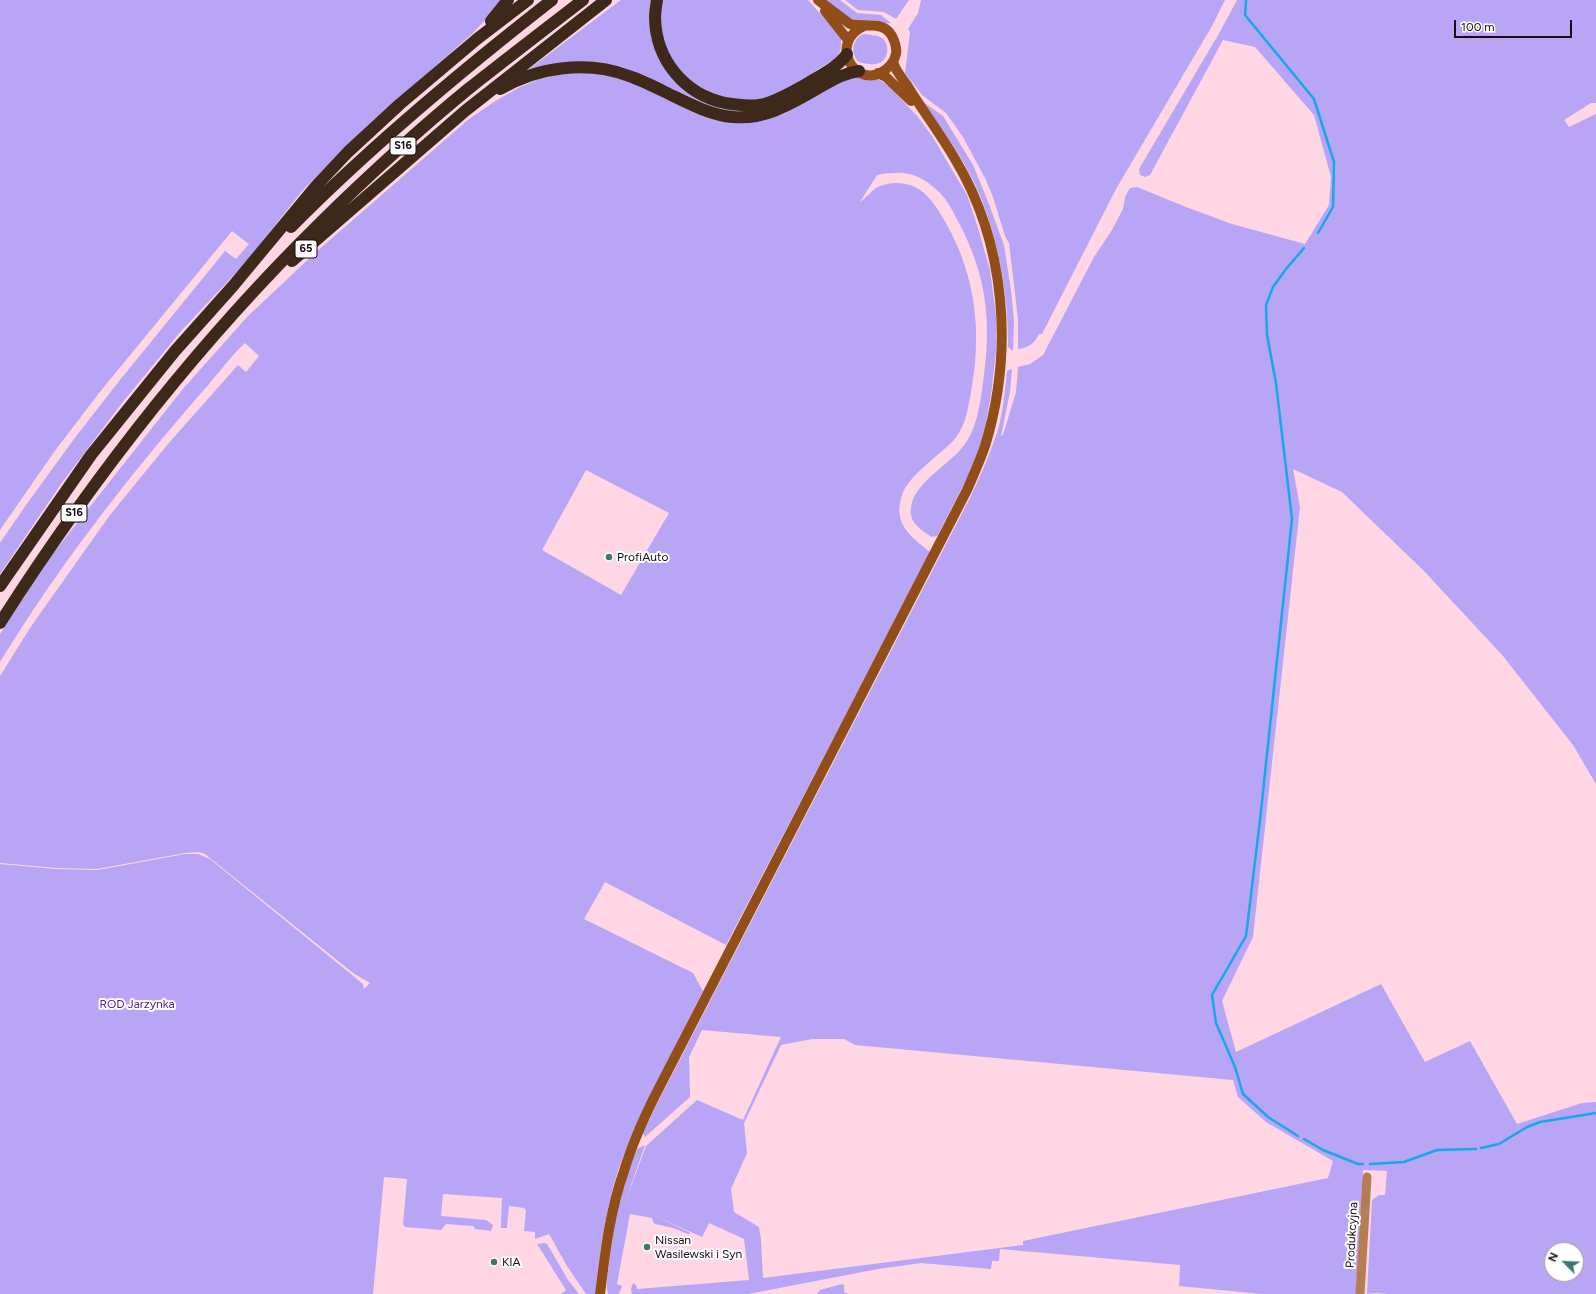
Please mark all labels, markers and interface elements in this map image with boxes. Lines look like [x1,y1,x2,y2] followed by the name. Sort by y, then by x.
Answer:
[1456,12,1574,38] scale bar
[1461,20,1495,34] text: 100 m
[390,137,416,155] road number: S16
[295,240,317,258] road number: 65
[61,504,87,522] road number: S16
[617,550,668,564] place label: ProfiAuto
[604,552,614,562] marker: ProfiAuto
[99,997,175,1011] park label: ROD Jarzynka
[1343,1202,1361,1268] street label: Produkcyjna
[655,1233,742,1261] place label: Nissan Wasilewski i Syn
[642,1242,652,1252] marker: Nissan Wasilewski i Syn
[1544,1242,1584,1282] north arrow
[1546,1251,1561,1264] text: N
[502,1255,521,1269] place label: KIA
[489,1257,499,1267] marker: KIA

